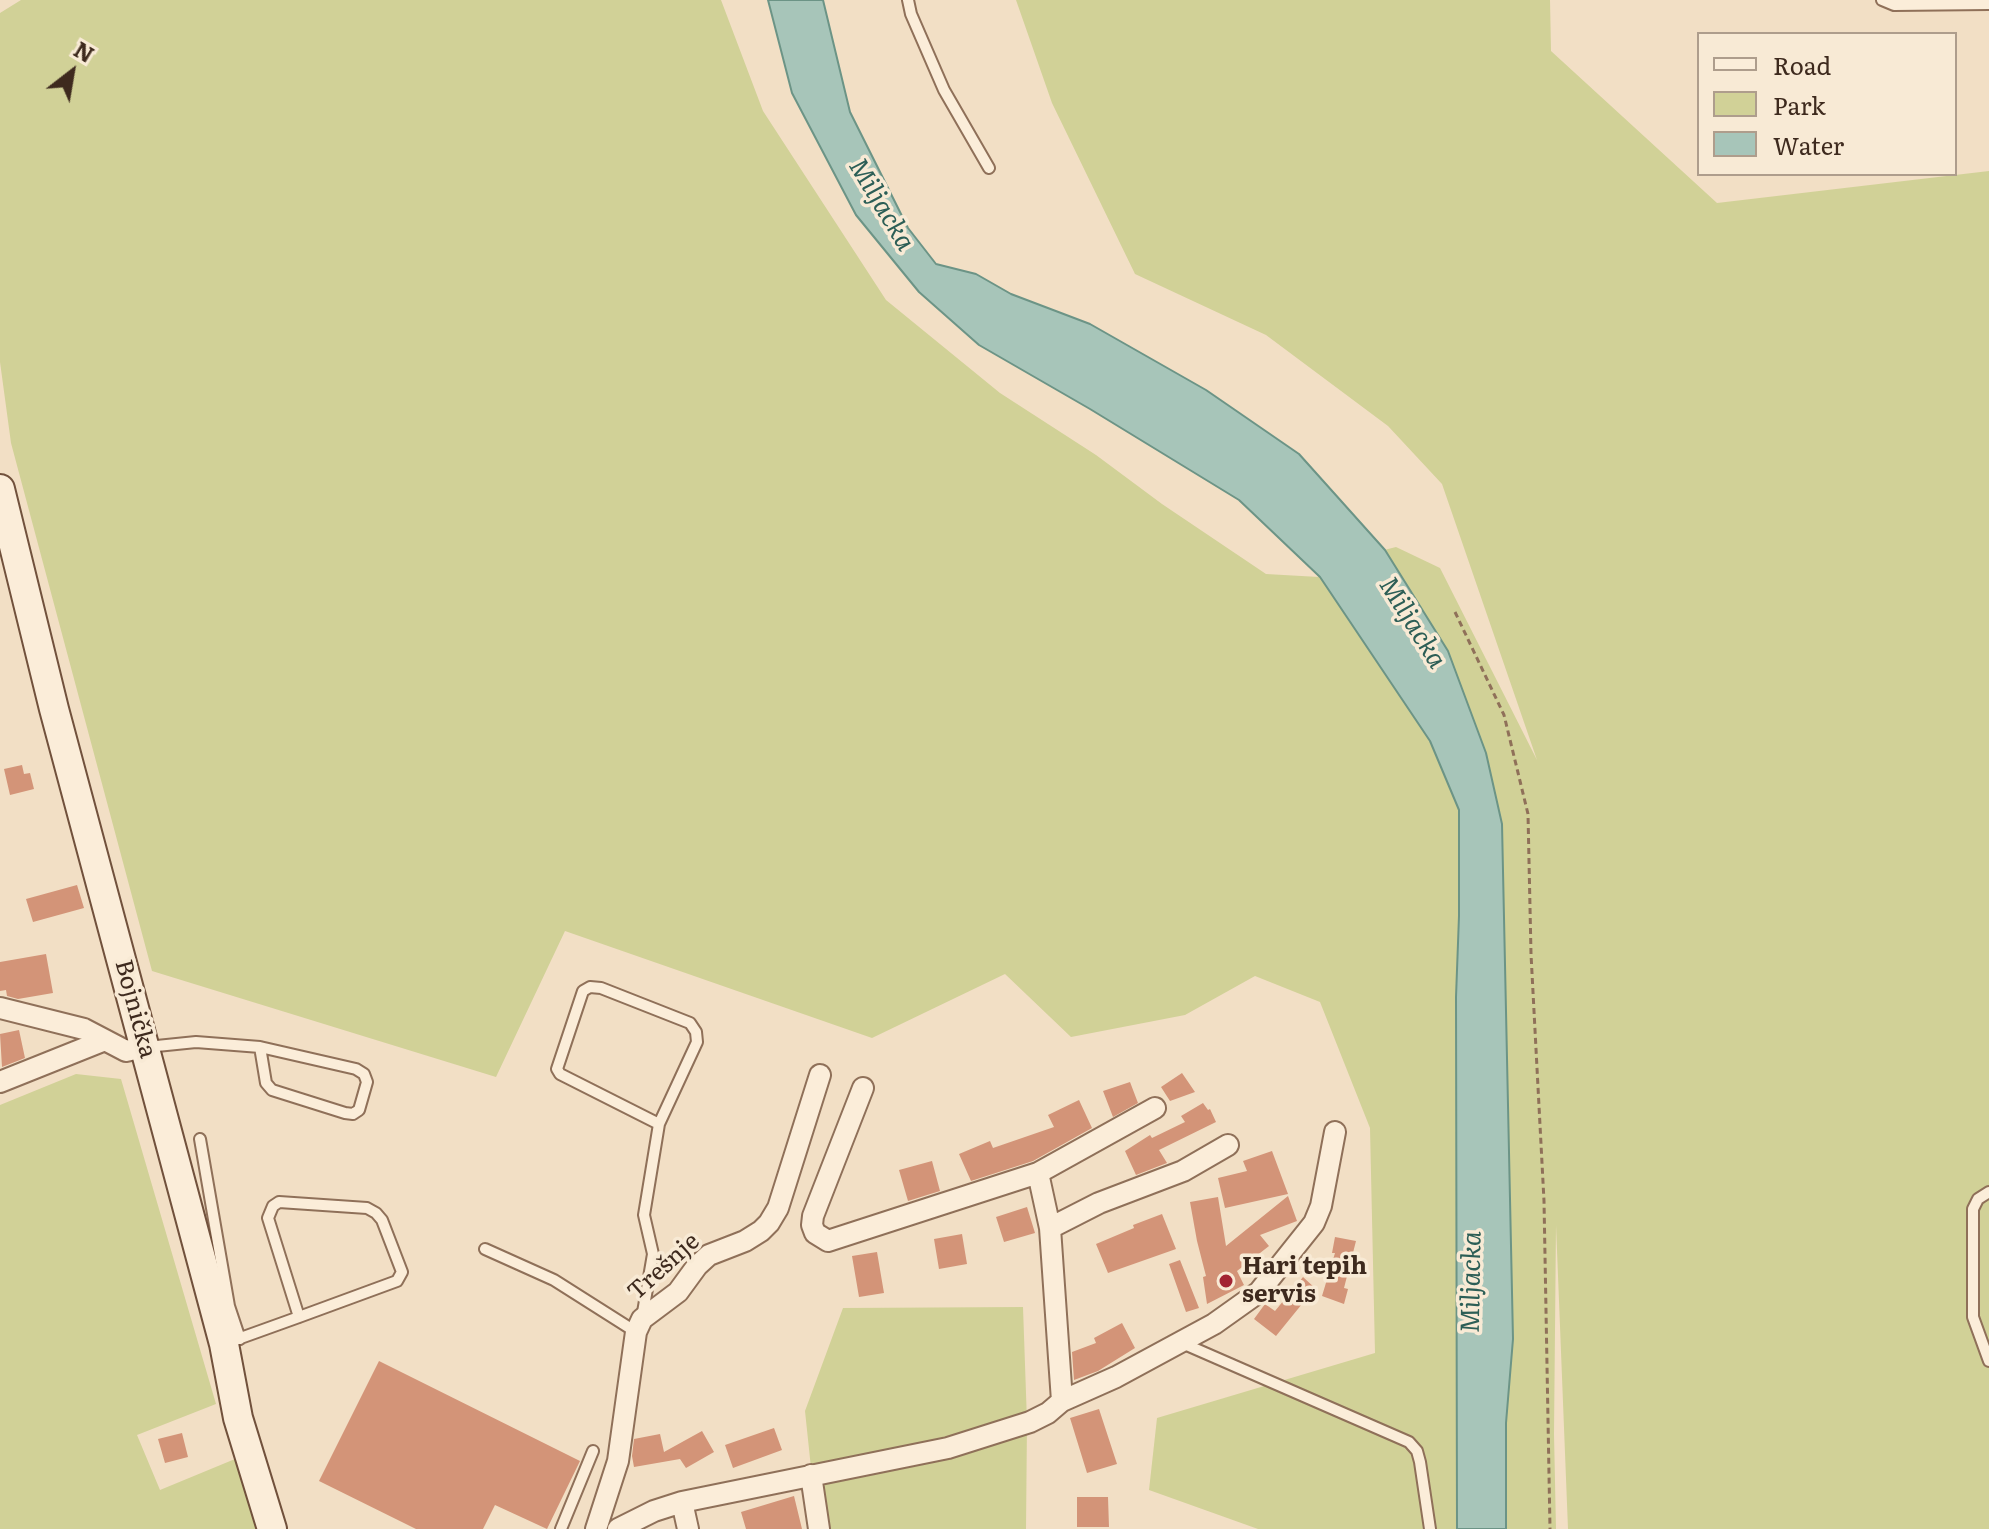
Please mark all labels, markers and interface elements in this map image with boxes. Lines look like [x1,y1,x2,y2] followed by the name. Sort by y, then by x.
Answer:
[32,32,112,112] north arrow
[68,32,101,70] text: N
[1697,32,1957,176] legend
[1773,47,1831,82] text: Road
[1773,87,1826,122] text: Park
[1773,127,1844,162] text: Water
[841,153,921,257] water label: Miljacka
[1372,572,1452,674] water label: Miljacka
[108,957,162,1061] street label: Bojnička
[622,1227,706,1307] street label: Trešnje
[1456,1231,1488,1333] water label: Miljacka
[1242,1253,1367,1309] place label: Hari tepih servis
[1217,1272,1235,1290] marker: Hari tepih servis

